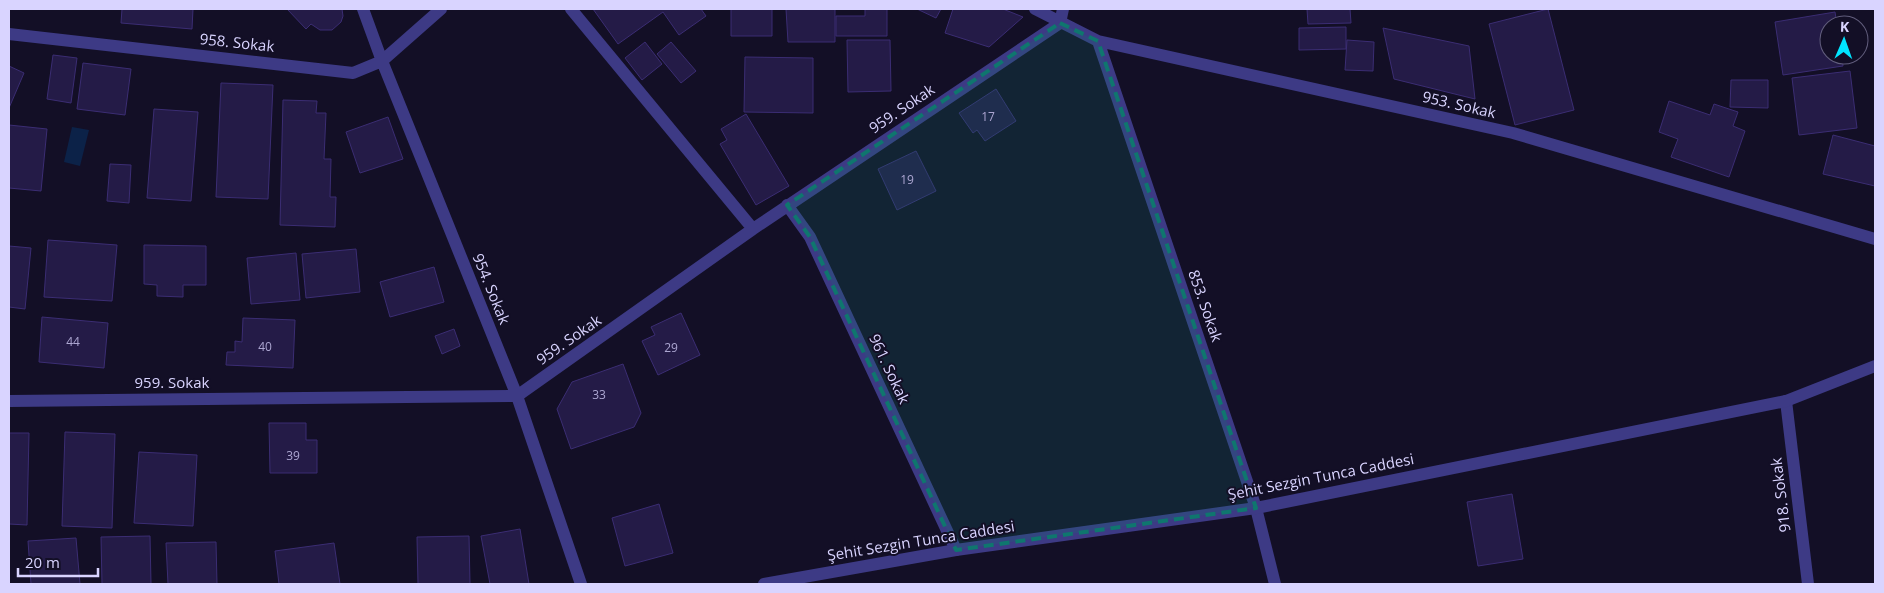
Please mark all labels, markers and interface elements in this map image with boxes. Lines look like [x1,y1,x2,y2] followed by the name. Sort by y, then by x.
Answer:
[1819,15,1869,65] north arrow
[1839,17,1850,36] text: K
[199,28,276,56] street label: 958. Sokak
[865,79,938,137] street label: 959. Sokak
[1420,86,1498,122] street label: 953. Sokak
[981,108,995,125] house number: 17
[900,171,914,188] house number: 19
[469,250,515,327] street label: 954. Sokak
[1184,267,1228,344] street label: 853. Sokak
[532,309,605,369] street label: 959. Sokak
[865,330,915,407] street label: 961. Sokak
[66,333,80,350] house number: 44
[258,338,272,355] house number: 40
[664,339,678,356] house number: 29
[135,372,210,392] street label: 959. Sokak
[592,386,606,403] house number: 33
[286,447,300,464] house number: 39
[1226,448,1416,504] street label: Şehit Sezgin Tunca Caddesi
[1766,457,1794,534] street label: 918. Sokak
[826,515,1016,565] street label: Şehit Sezgin Tunca Caddesi
[18,546,98,578] scale bar
[25,552,60,572] text: 20 m

